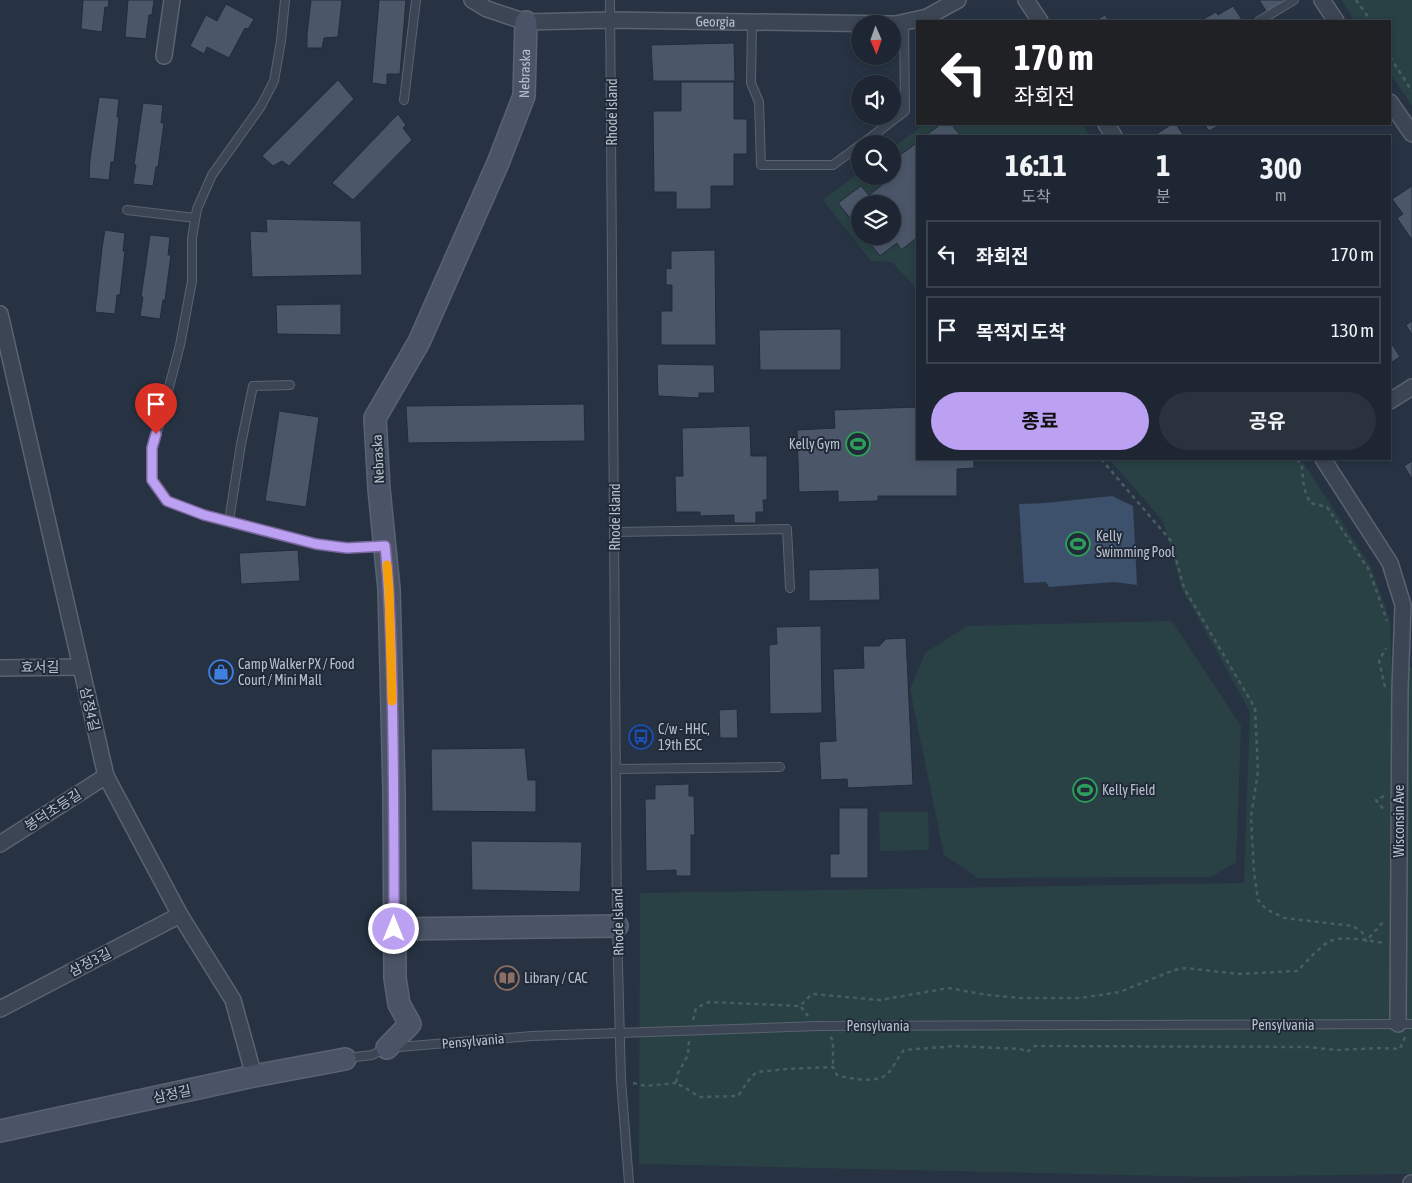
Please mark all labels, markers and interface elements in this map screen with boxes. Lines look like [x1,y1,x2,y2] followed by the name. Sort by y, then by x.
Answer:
[695,13,735,30] street label: Georgia
[851,15,901,65] north arrow
[851,15,901,245] map controls
[1014,37,1093,77] text: 170 m
[931,40,996,105] icon: left
[516,49,533,98] street label: Nebraska
[851,75,901,125] button: sound
[604,78,620,146] street label: Rhode Island
[1014,83,1075,109] text: 좌회전
[851,135,901,185] button: search
[1005,148,1067,182] text: 16:11
[1156,148,1170,182] text: 1
[1260,151,1302,185] text: 300
[1275,186,1287,204] text: m
[1021,187,1051,205] text: 도착
[1156,187,1171,205] text: 분
[851,195,901,245] button: layers
[933,240,961,268] icon: left
[1331,243,1374,265] text: 170 m
[976,245,1028,267] text: 좌회전
[933,316,961,344] icon: arrive
[1331,319,1374,341] text: 130 m
[976,321,1066,343] text: 목적지 도착
[135,383,177,434] pin
[142,390,170,418] icon: arrive
[931,392,1149,450] button: 종료
[1159,392,1376,450] button: 공유
[845,431,871,457] sports icon: Kelly Gym
[369,434,387,484] street label: Nebraska
[789,436,840,452] place label: Kelly Gym
[607,483,623,551] street label: Rhode Island
[1096,528,1175,560] place label: Kelly Swimming Pool
[1065,531,1091,557] sports icon: Kelly Swimming Pool
[238,656,355,688] place label: Camp Walker PX / Food Court / Mini Mall
[21,659,59,675] street label: 효서길
[208,659,234,685] shop icon: Camp Walker PX / Food Court / Mini Mall
[77,685,103,733] street label: 삼정4길
[658,721,710,753] place label: C/w - HHC, 19th ESC
[628,724,654,750] bus stop icon: C/w - HHC, 19th ESC
[1072,777,1098,803] sports icon: Kelly Field
[1102,782,1155,798] place label: Kelly Field
[1391,785,1407,857] street label: Wisconsin Ave
[22,786,84,834] street label: 봉덕초등길
[609,888,627,956] street label: Rhode Island
[367,902,419,954] position arrow
[66,945,114,979] street label: 삼정3길
[494,965,520,991] library icon: Library / CAC
[524,970,588,986] place label: Library / CAC
[1252,1017,1314,1033] street label: Pensylvania
[847,1018,909,1034] street label: Pensylvania
[441,1030,505,1052] street label: Pensylvania
[151,1082,193,1106] street label: 삼정길

